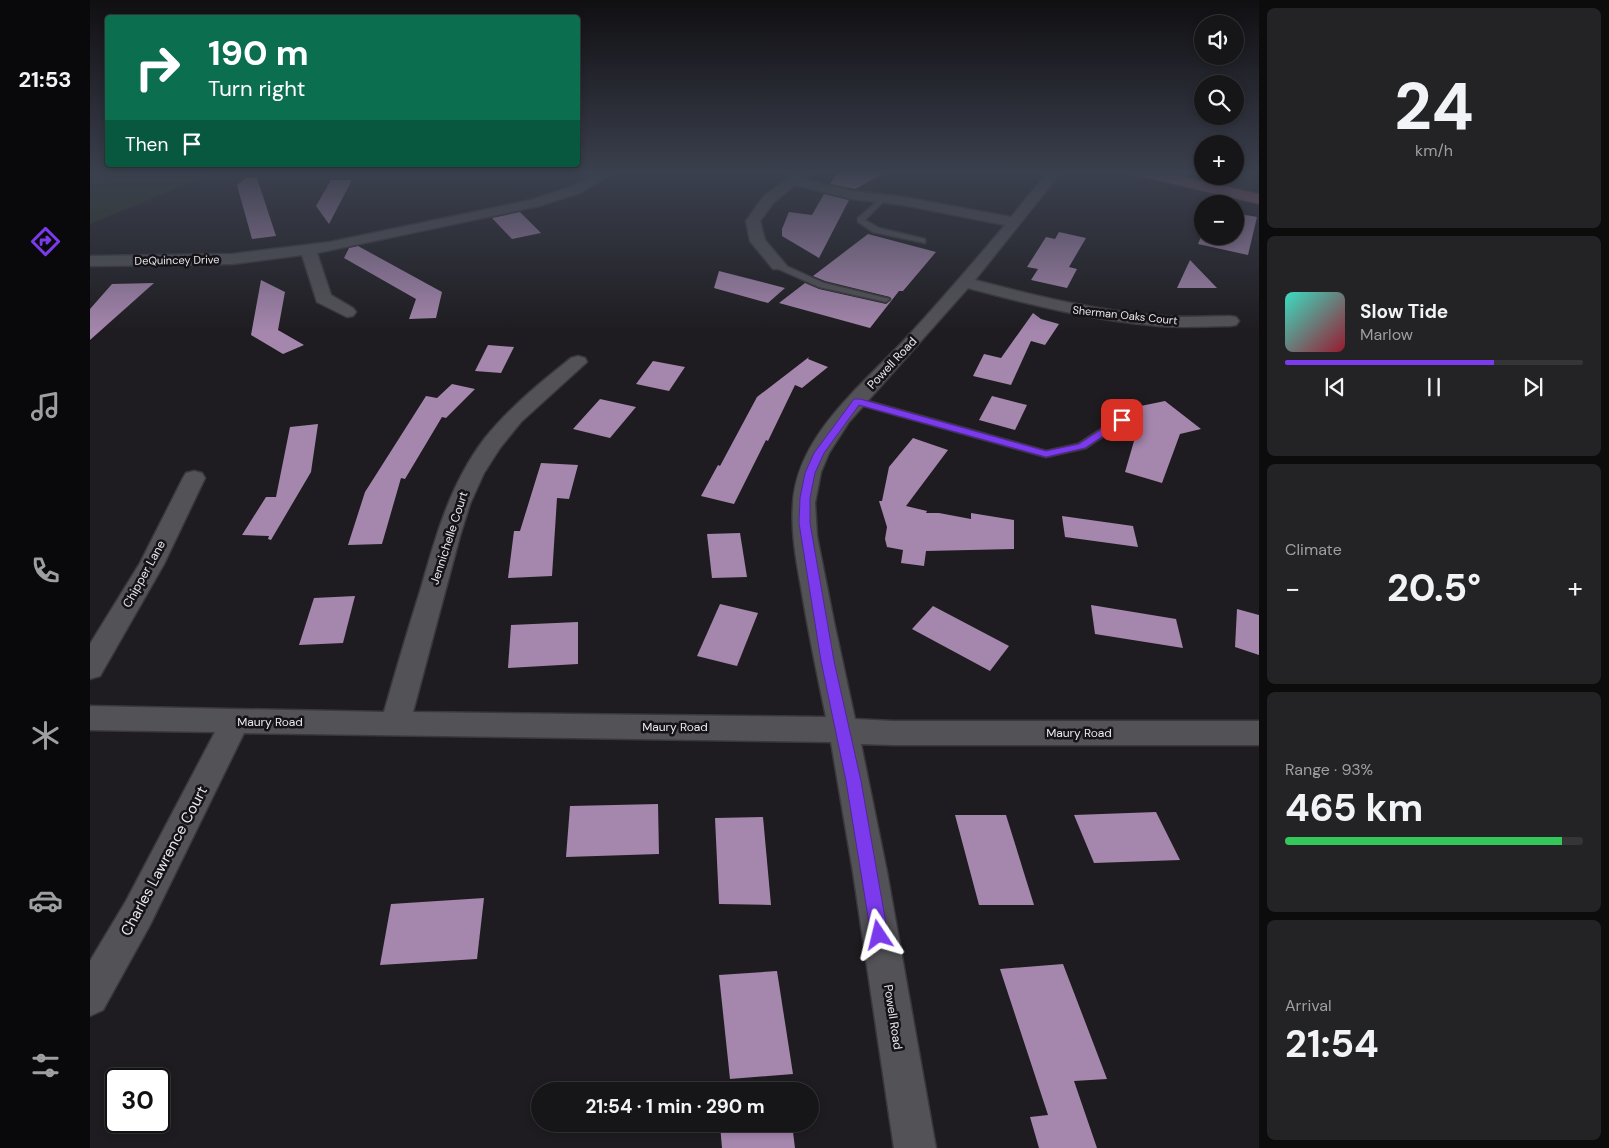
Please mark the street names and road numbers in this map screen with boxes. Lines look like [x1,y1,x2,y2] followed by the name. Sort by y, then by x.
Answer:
[134,252,220,268] street label: DeQuincey Drive
[1072,303,1178,327] street label: Sherman Oaks Court
[864,334,920,392] street label: Powell Road
[426,489,472,587] street label: Jennichelle Court
[119,537,169,610] street label: Chipper Lane
[237,714,303,730] street label: Maury Road
[642,719,708,735] street label: Maury Road
[1046,725,1112,741] street label: Maury Road
[116,782,212,939] street label: Charles Lawrence Court
[880,983,906,1051] street label: Powell Road

